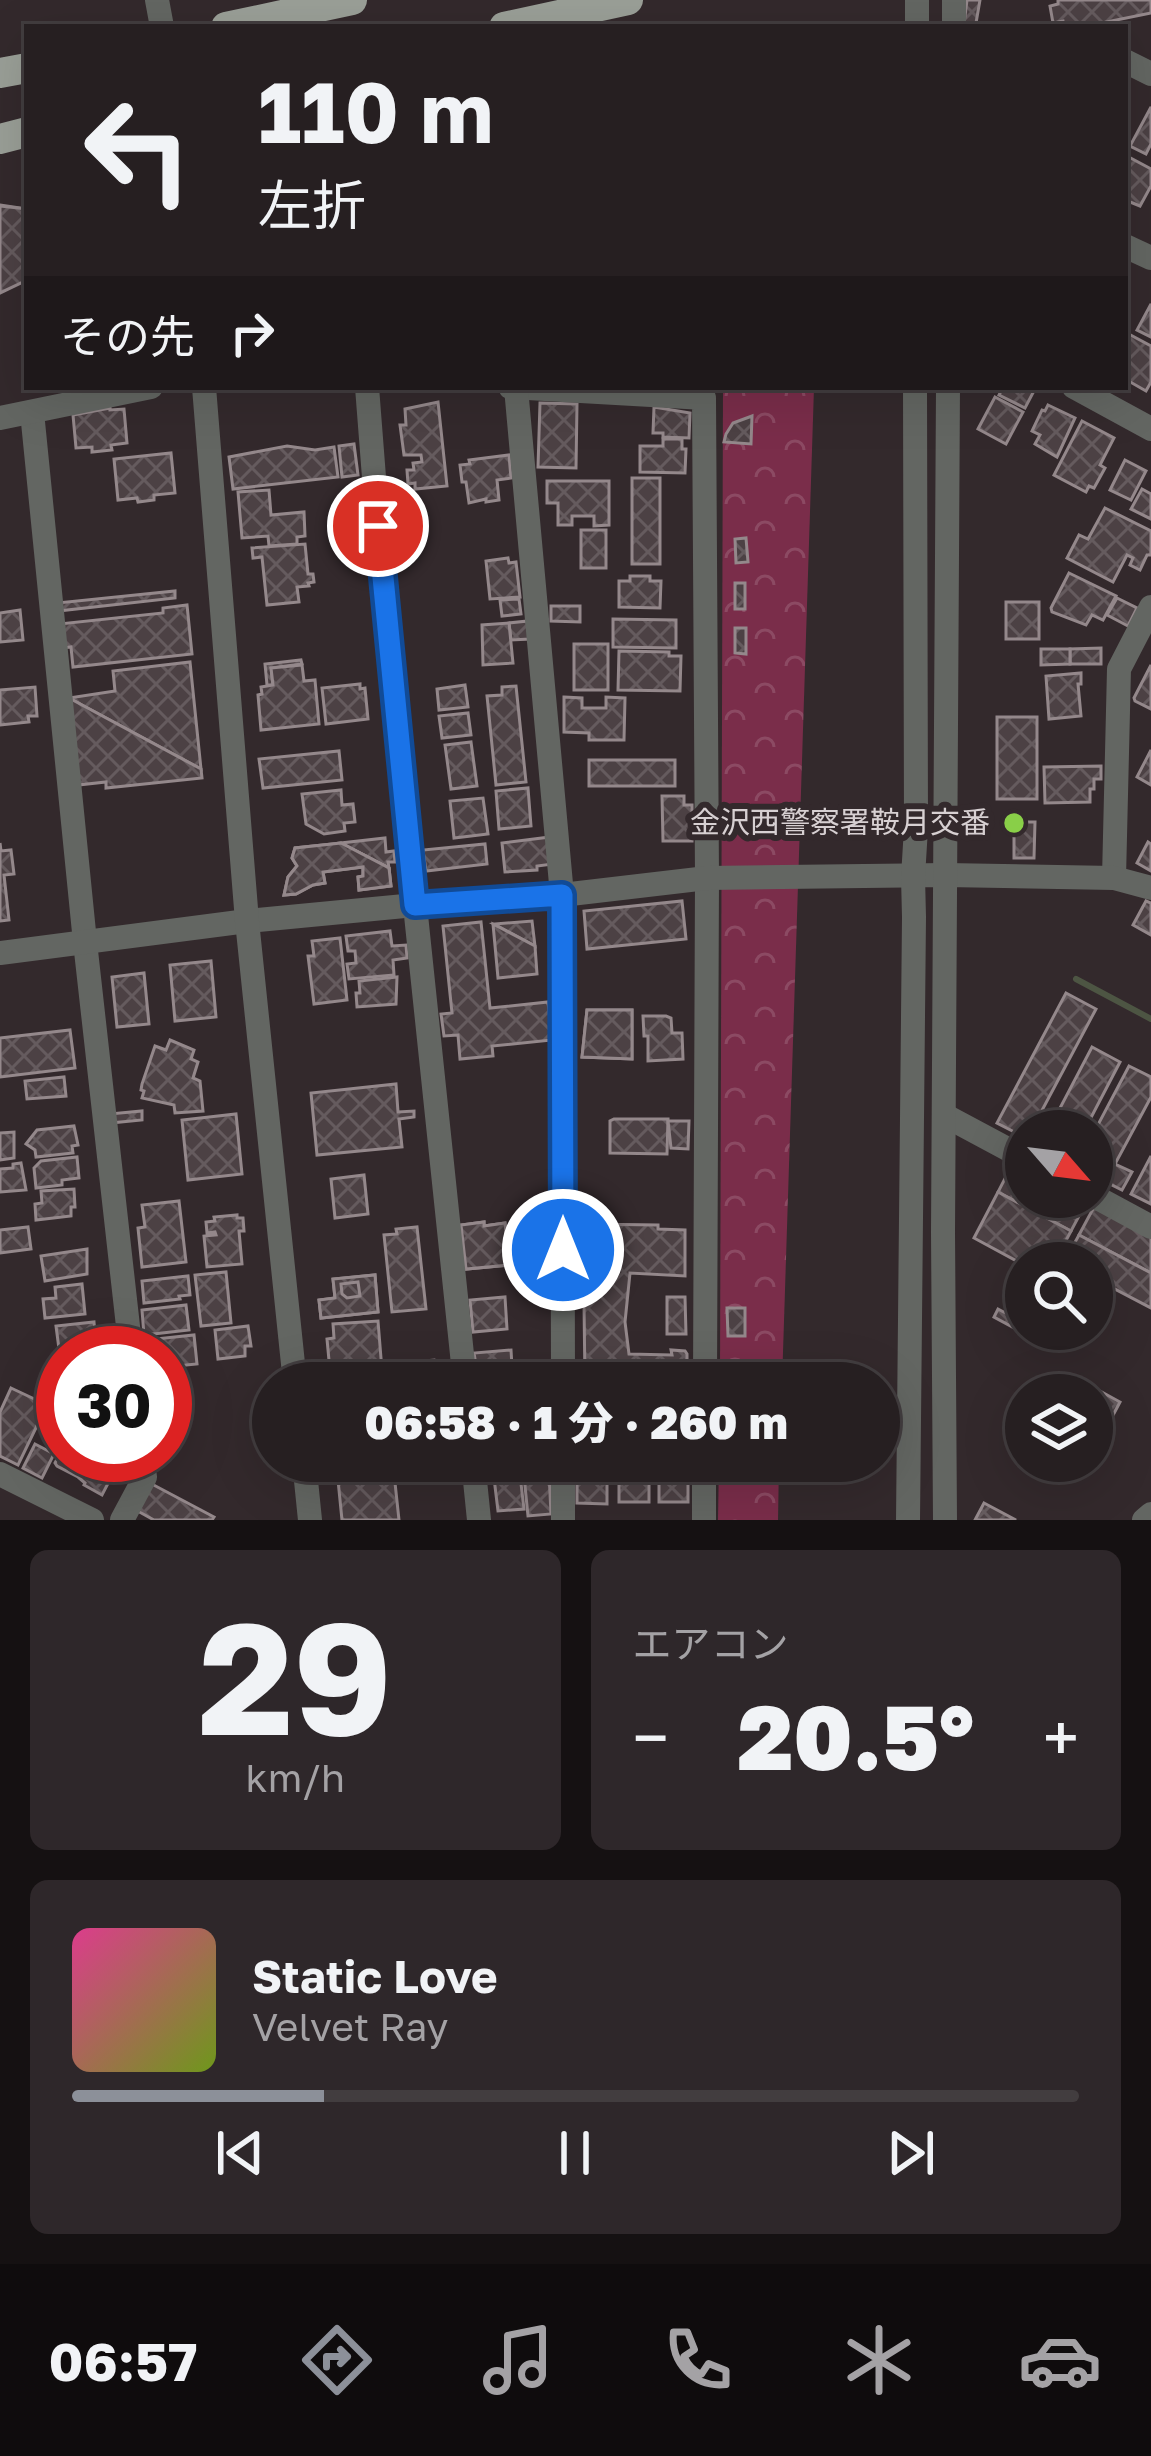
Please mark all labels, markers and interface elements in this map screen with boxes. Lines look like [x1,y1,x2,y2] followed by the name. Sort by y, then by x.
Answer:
[258,61,494,161] text: 110 m
[60,72,216,228] icon: left
[258,172,366,237] text: 左折
[219,300,285,366] icon: right
[60,309,195,363] text: その先
[327,475,429,577] pin
[345,493,411,559] icon: arrive
[690,804,990,840] place label: 金沢西警察署鞍月交番
[1001,810,1027,836] marker: 金沢西警察署鞍月交番
[1005,1110,1113,1218] north arrow
[1005,1110,1113,1482] map controls
[500,1187,626,1313] position arrow
[1005,1242,1113,1350] button: search
[36,1326,192,1482] speed limit sign: 30
[1005,1374,1113,1482] button: layers
[364,1395,788,1449] text: 06:58 · 1 分 · 260 m
[198,1582,392,1769] text: 29
[633,1620,789,1667] text: エアコン
[737,1682,974,1790] text: 20.5°
[633,1697,669,1777] text: −
[1043,1697,1079,1777] text: +
[246,1754,345,1801] text: km/h
[252,1949,498,2003] text: Static Love
[252,2003,448,2050] text: Velvet Ray
[207,2120,273,2186] icon: previous
[542,2120,608,2186] icon: pause
[878,2120,944,2186] icon: next
[295,2318,379,2402] icon: directions
[476,2318,560,2402] icon: music
[656,2318,740,2402] icon: phone
[837,2318,921,2402] icon: climate
[1018,2318,1102,2402] icon: car
[48,2328,198,2393] text: 06:57

